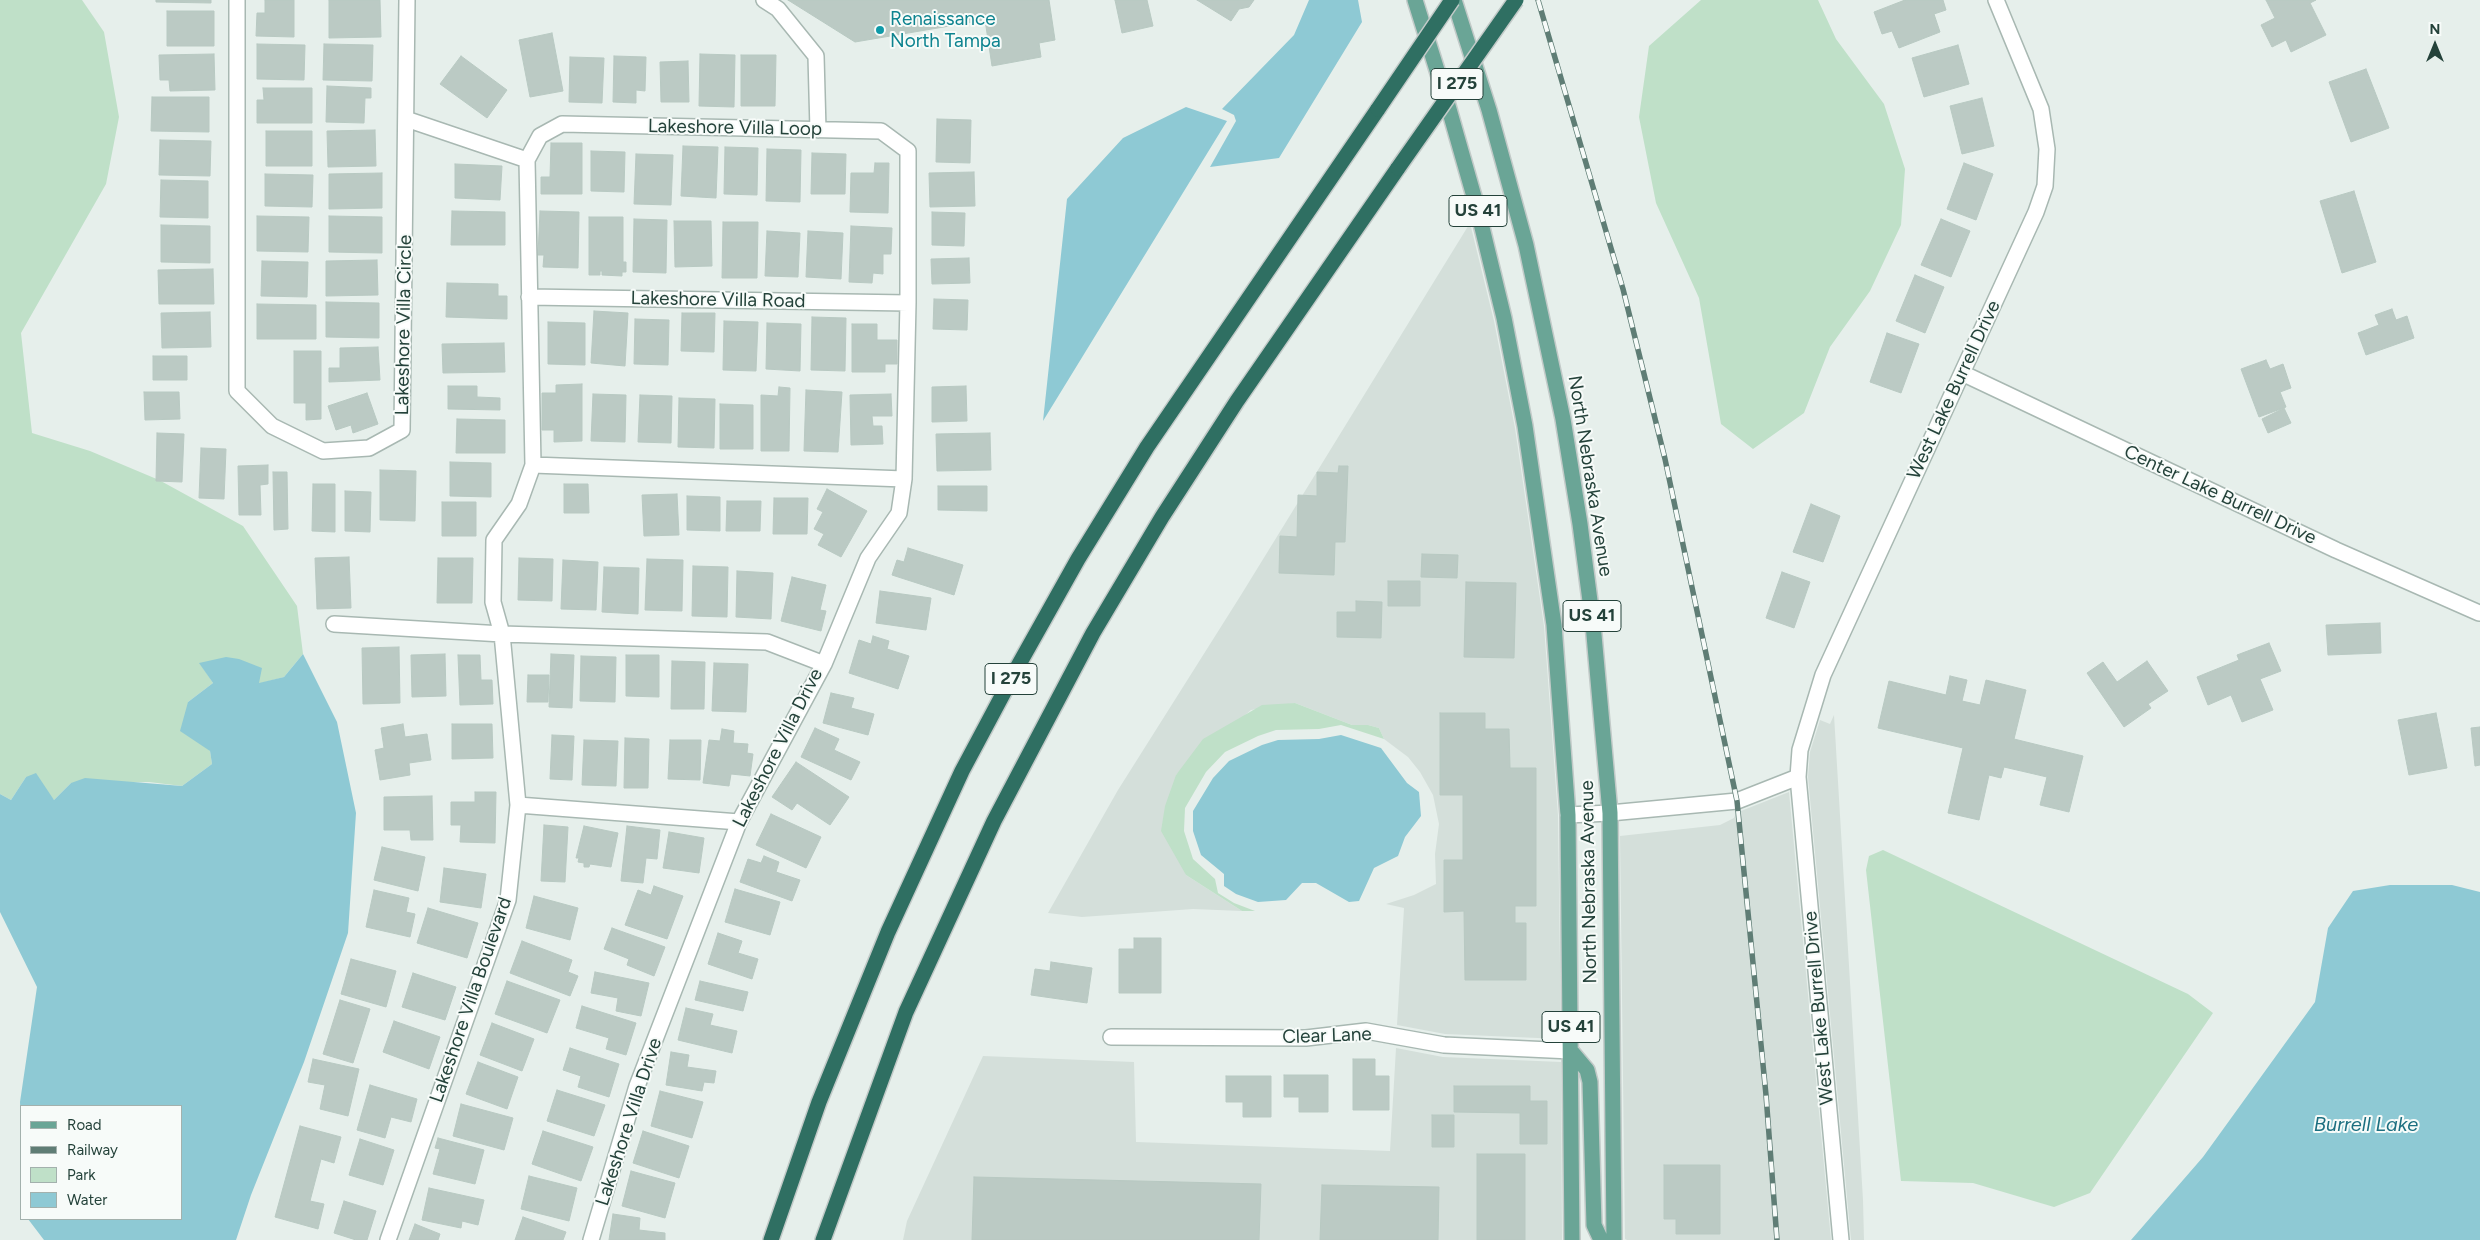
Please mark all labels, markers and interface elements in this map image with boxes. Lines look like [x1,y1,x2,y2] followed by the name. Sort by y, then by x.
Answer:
[890,8,1001,52] place label: Renaissance North Tampa
[2410,20,2460,70] north arrow
[2430,21,2440,38] text: N
[874,24,886,36] marker: Renaissance North Tampa
[1431,68,1483,100] road number: I 275
[648,115,822,141] street label: Lakeshore Villa Loop
[1449,196,1507,227] road number: US 41
[391,235,417,415] street label: Lakeshore Villa Circle
[630,287,806,313] street label: Lakeshore Villa Road
[1903,297,2005,483] street label: West Lake Burrell Drive
[1563,374,1617,578] street label: North Nebraska Avenue
[2120,440,2320,550] street label: Center Lake Burrell Drive
[1563,600,1621,632] road number: US 41
[985,664,1037,694] road number: I 275
[728,665,828,831] street label: Lakeshore Villa Drive
[1576,780,1602,984] street label: North Nebraska Avenue
[425,894,517,1106] street label: Lakeshore Villa Boulevard
[1799,910,1839,1106] street label: West Lake Burrell Drive
[1542,1012,1600,1042] road number: US 41
[1282,1023,1372,1049] street label: Clear Lane
[591,1035,667,1209] street label: Lakeshore Villa Drive
[20,1105,182,1220] legend
[2314,1113,2418,1137] water label: Burrell Lake
[67,1116,102,1134] text: Road
[67,1141,118,1159] text: Railway
[67,1166,96,1184] text: Park
[67,1191,107,1209] text: Water

